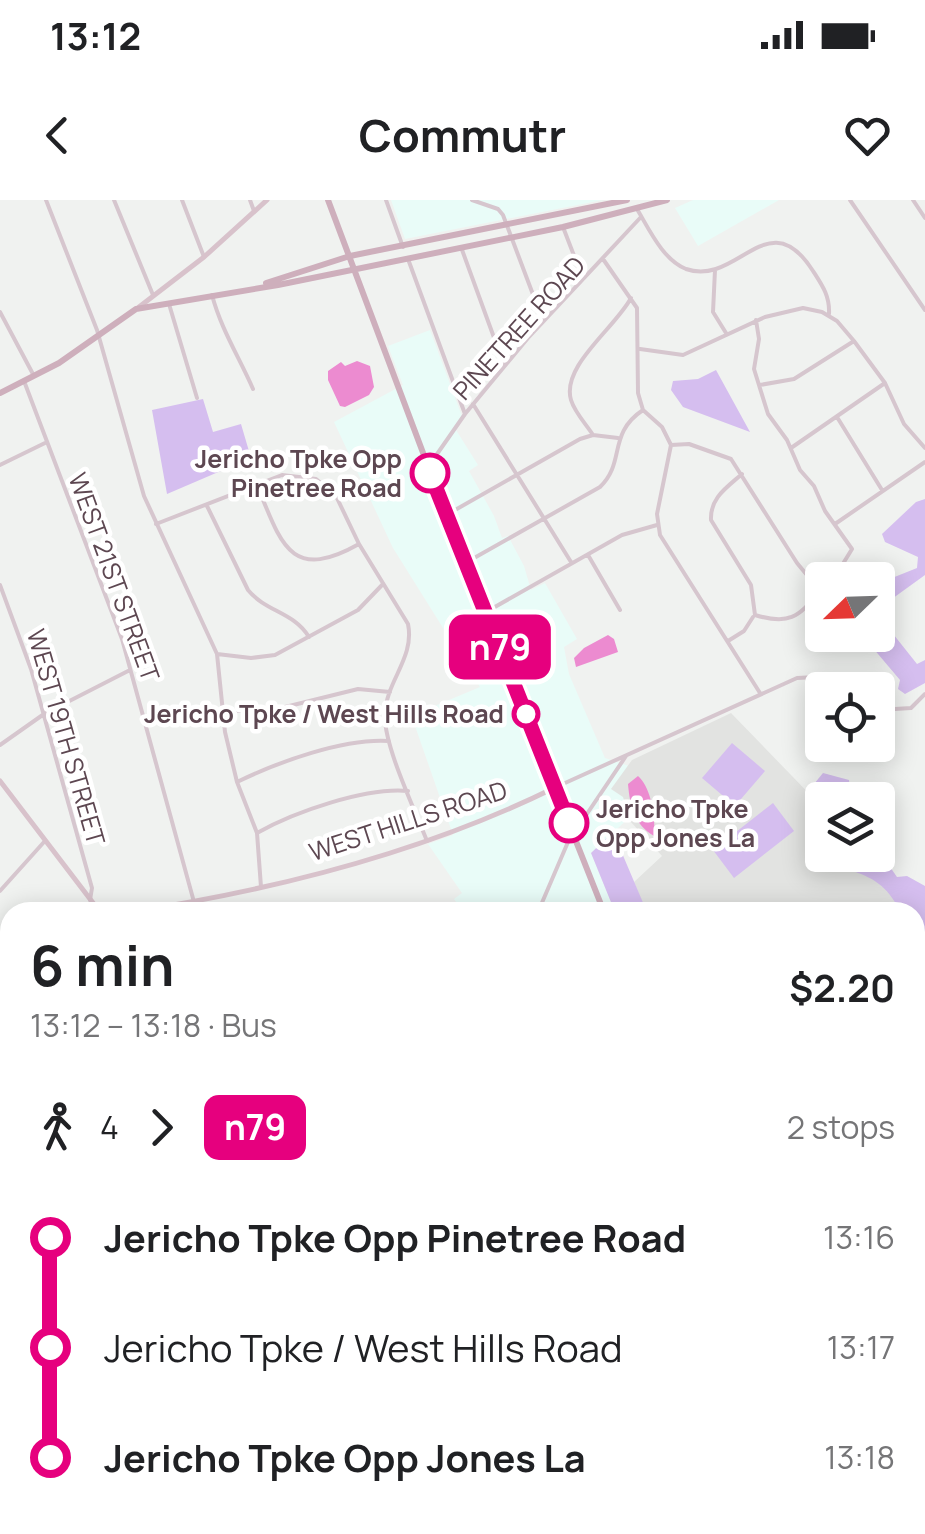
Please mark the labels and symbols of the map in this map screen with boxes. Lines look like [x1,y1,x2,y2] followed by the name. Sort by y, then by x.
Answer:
[445,248,593,407] street label: PINETREE ROAD
[195,441,402,505] place label: Jericho Tpke Opp Pinetree Road
[411,454,449,492] marker: Jericho Tpke Opp Pinetree Road
[60,468,169,686] street label: WEST 21ST STREET
[805,562,895,652] north arrow
[442,614,558,680] line badge: n79
[19,625,114,849] street label: WEST 19TH STREET
[144,696,504,731] place label: Jericho Tpke / West Hills Road
[513,701,539,727] marker: Jericho Tpke / West Hills Road
[304,772,511,869] street label: WEST HILLS ROAD
[596,791,755,855] place label: Jericho Tpke Opp Jones La
[550,804,588,842] marker: Jericho Tpke Opp Jones La

